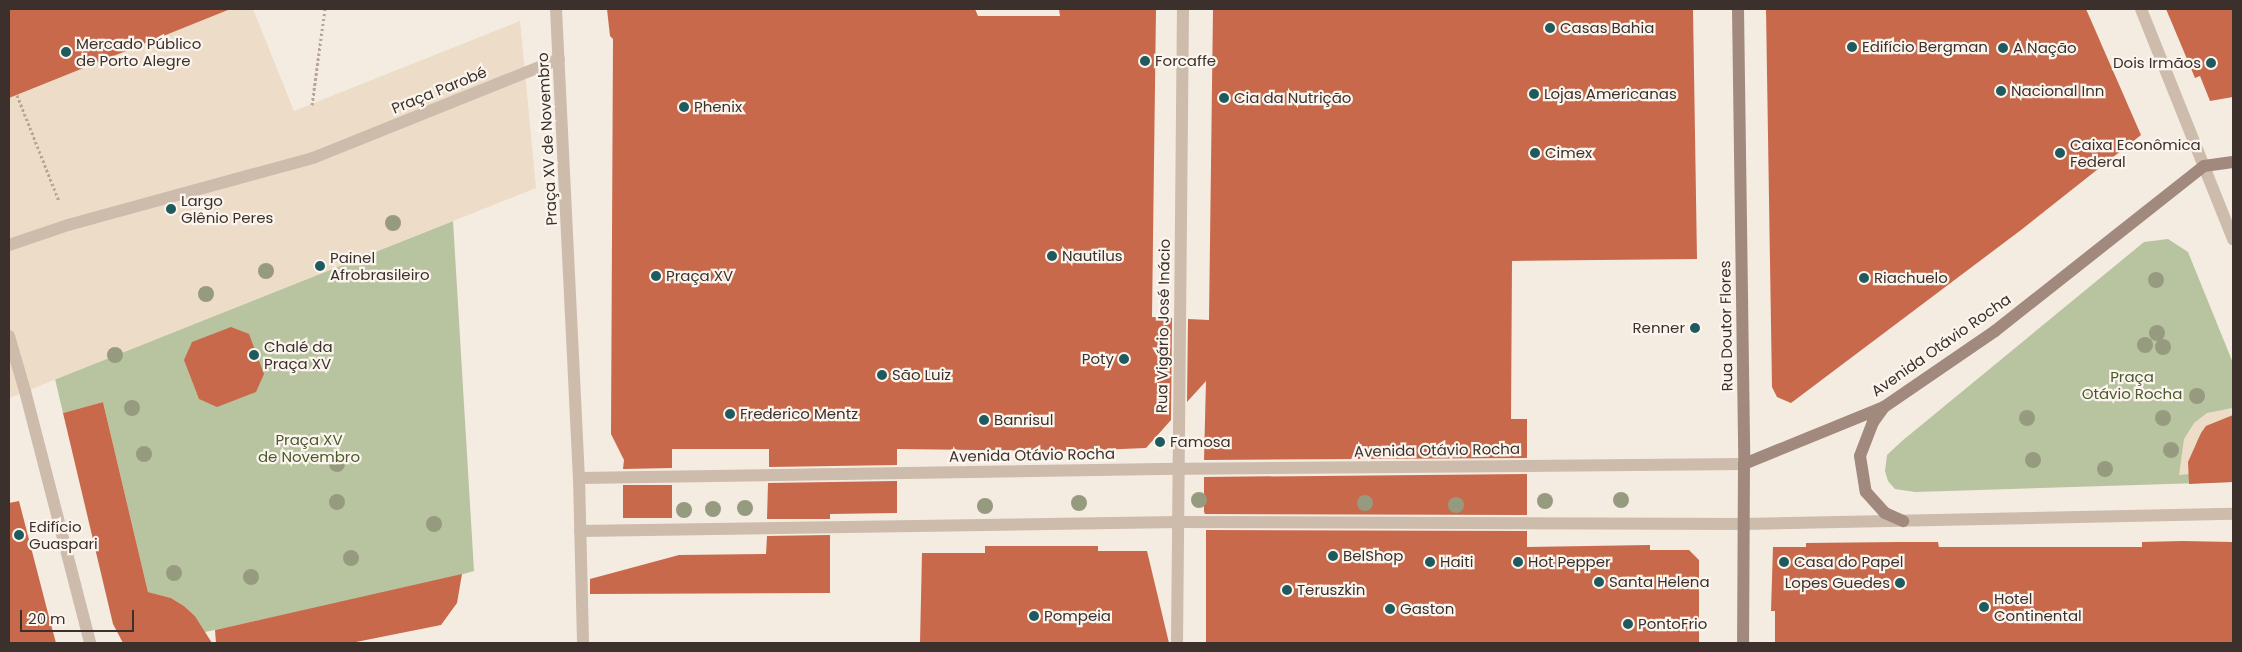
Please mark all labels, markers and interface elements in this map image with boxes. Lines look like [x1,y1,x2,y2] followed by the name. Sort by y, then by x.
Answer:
[1560,19,1654,37] place label: Casas Bahia
[1544,22,1556,34] marker: Casas Bahia
[76,34,201,69] place label: Mercado Público de Porto Alegre
[1862,38,1988,56] place label: Edifício Bergman
[2013,39,2077,57] place label: A Nação
[1846,41,1858,53] marker: Edifício Bergman
[1997,42,2009,54] marker: A Nação
[60,46,72,58] marker: Mercado Público de Porto Alegre
[533,52,561,226] street label: Praça XV de Novembro
[1155,52,1216,70] place label: Forcaffe
[2113,54,2201,72] place label: Dois Irmãos
[1139,55,1151,67] marker: Forcaffe
[2205,57,2217,69] marker: Dois Irmãos
[389,63,489,117] street label: Praça Parobé
[2011,82,2104,100] place label: Nacional Inn
[1544,85,1677,103] place label: Lojas Americanas
[1995,85,2007,97] marker: Nacional Inn
[1528,88,1540,100] marker: Lojas Americanas
[1234,89,1351,107] place label: Cia da Nutrição
[1218,92,1230,104] marker: Cia da Nutrição
[694,98,742,116] place label: Phenix
[678,101,690,113] marker: Phenix
[2070,135,2201,170] place label: Caixa Econômica Federal
[1545,144,1592,162] place label: Cimex
[1529,147,1541,159] marker: Cimex
[2054,147,2066,159] marker: Caixa Econômica Federal
[181,191,273,226] place label: Largo Glênio Peres
[165,203,177,215] marker: Largo Glênio Peres
[1152,239,1174,413] street label: Rua Vigário José Inácio
[1062,247,1123,265] place label: Nautilus
[330,248,430,283] place label: Painel Afrobrasileiro
[1046,250,1058,262] marker: Nautilus
[314,260,326,272] marker: Painel Afrobrasileiro
[1716,260,1736,392] street label: Rua Doutor Flores
[666,267,733,285] place label: Praça XV
[1874,269,1948,287] place label: Riachuelo
[650,270,662,282] marker: Praça XV
[1858,272,1870,284] marker: Riachuelo
[1868,290,2014,400] street label: Avenida Otávio Rocha
[1632,319,1685,337] place label: Renner
[1689,322,1701,334] marker: Renner
[264,337,333,372] place label: Chalé da Praça XV
[248,349,260,361] marker: Chalé da Praça XV
[1082,350,1114,368] place label: Poty
[1118,353,1130,365] marker: Poty
[892,366,951,384] place label: São Luiz
[2082,367,2182,402] park label: Praça Otávio Rocha
[876,369,888,381] marker: São Luiz
[740,405,858,423] place label: Frederico Mentz
[724,408,736,420] marker: Frederico Mentz
[994,411,1053,429] place label: Banrisul
[978,414,990,426] marker: Banrisul
[258,430,360,465] park label: Praça XV de Novembro
[1170,433,1231,451] place label: Famosa
[1154,436,1166,448] marker: Famosa
[1354,440,1520,460] street label: Avenida Otávio Rocha
[949,445,1115,465] street label: Avenida Otávio Rocha
[29,517,98,552] place label: Edifício Guaspari
[13,529,25,541] marker: Edifício Guaspari
[1343,547,1403,565] place label: BelShop
[1327,550,1339,562] marker: BelShop
[1440,553,1473,571] place label: Haiti
[1528,553,1611,571] place label: Hot Pepper
[1794,553,1903,571] place label: Casa do Papel
[1424,556,1436,568] marker: Haiti
[1512,556,1524,568] marker: Hot Pepper
[1778,556,1790,568] marker: Casa do Papel
[1609,573,1710,591] place label: Santa Helena
[1785,574,1890,592] place label: Lopes Guedes
[1593,576,1605,588] marker: Santa Helena
[1894,577,1906,589] marker: Lopes Guedes
[1297,581,1365,599] place label: Teruszkin
[1281,584,1293,596] marker: Teruszkin
[1994,589,2082,624] place label: Hotel Continental
[22,600,136,632] scale bar
[1400,600,1454,618] place label: Gaston
[1978,601,1990,613] marker: Hotel Continental
[1384,603,1396,615] marker: Gaston
[1044,607,1111,625] place label: Pompeia
[28,608,66,629] text: 20 m
[1028,610,1040,622] marker: Pompeia
[1638,615,1707,633] place label: PontoFrio
[1622,618,1634,630] marker: PontoFrio

